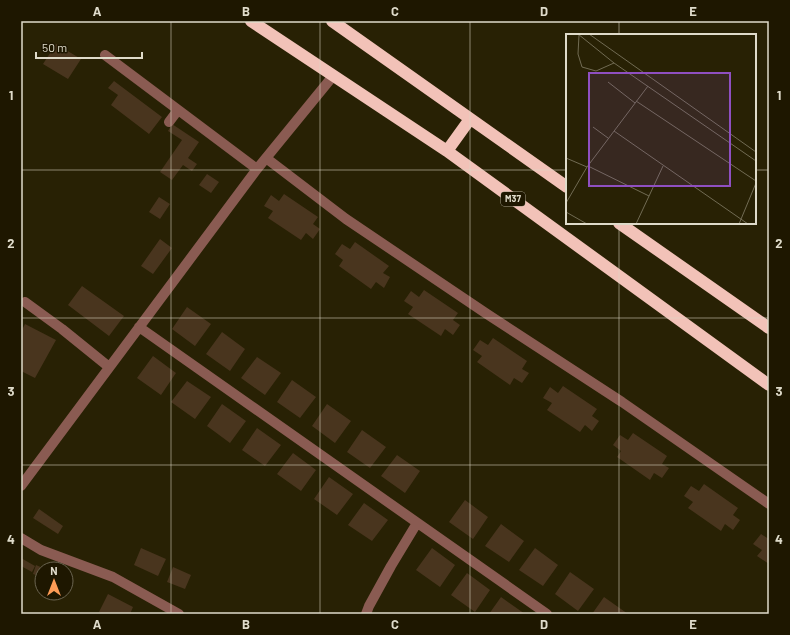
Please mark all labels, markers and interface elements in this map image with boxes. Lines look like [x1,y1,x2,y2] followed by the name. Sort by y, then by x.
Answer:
[93,3,102,19] text: A
[242,3,250,19] text: B
[391,3,399,19] text: C
[540,3,548,19] text: D
[689,3,697,19] text: E
[36,34,142,60] scale bar
[566,34,756,224] inset map
[42,40,67,54] text: 50 m
[9,87,13,103] text: 1
[777,87,781,103] text: 1
[501,192,525,206] road number: M37
[7,235,15,251] text: 2
[775,235,783,251] text: 2
[7,383,15,399] text: 3
[775,383,783,399] text: 3
[7,531,15,547] text: 4
[775,531,783,547] text: 4
[34,561,74,601] north arrow
[50,564,58,577] text: N
[93,616,102,632] text: A
[242,616,250,632] text: B
[391,616,399,632] text: C
[540,616,548,632] text: D
[689,616,697,632] text: E

